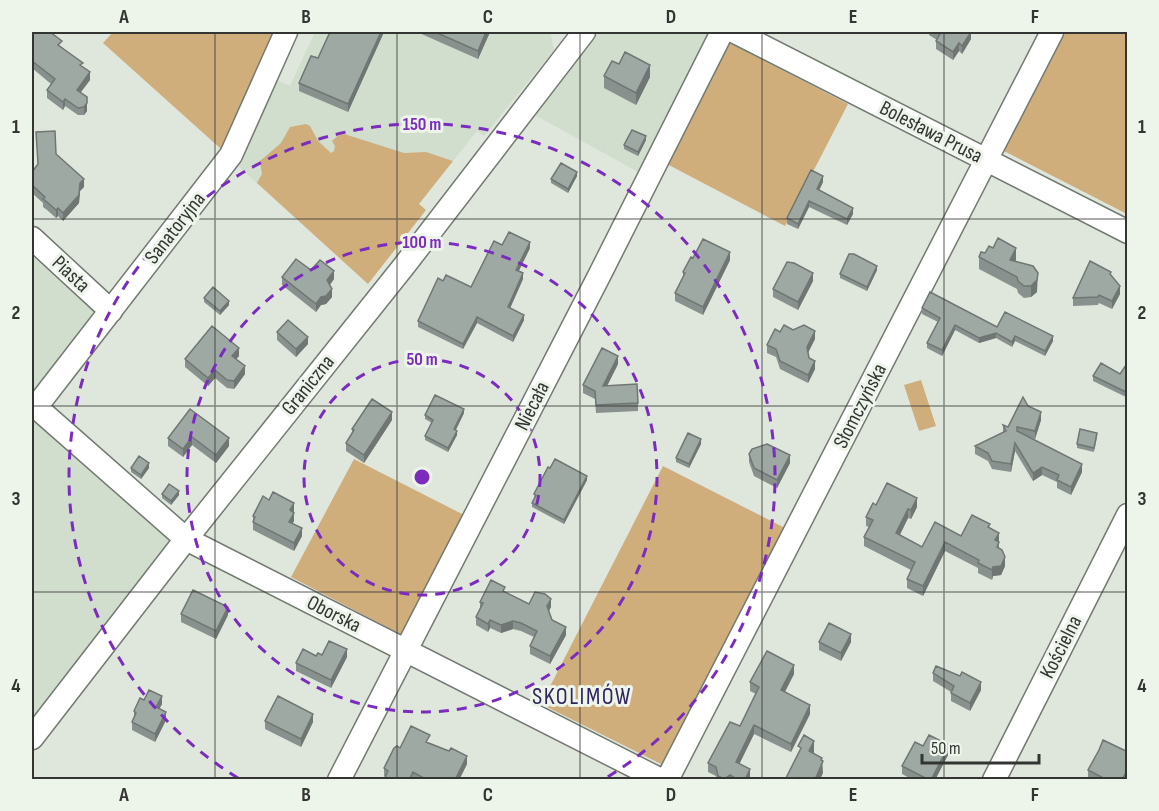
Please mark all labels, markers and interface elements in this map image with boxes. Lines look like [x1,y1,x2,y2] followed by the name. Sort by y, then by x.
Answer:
[118,5,129,29] text: A
[301,5,311,29] text: B
[483,5,493,29] text: C
[666,5,676,29] text: D
[849,5,857,29] text: E
[1031,5,1039,29] text: F
[875,95,987,169] street label: Bolesława Prusa
[403,114,441,135] text: 150 m
[12,115,20,139] text: 1
[1138,115,1146,139] text: 1
[139,187,211,269] street label: Sanatoryjna
[403,232,442,253] text: 100 m
[47,250,95,298] street label: Piasta
[12,301,20,325] text: 2
[1138,301,1146,325] text: 2
[406,349,438,370] text: 50 m
[276,350,340,420] street label: Graniczna
[828,359,892,453] street label: Słomczyńska
[509,377,555,435] street label: Niecała
[412,467,432,487] centre of rings
[12,487,21,511] text: 3
[1138,487,1147,511] text: 3
[303,590,365,638] street label: Oborska
[1035,611,1087,683] street label: Kościelna
[11,674,21,698] text: 4
[1137,674,1147,698] text: 4
[532,682,632,711] district label: SKOLIMÓW
[922,727,1039,765] scale bar
[931,738,961,759] text: 50 m
[118,783,129,807] text: A
[301,783,311,807] text: B
[483,783,493,807] text: C
[666,783,676,807] text: D
[849,783,857,807] text: E
[1031,783,1039,807] text: F

